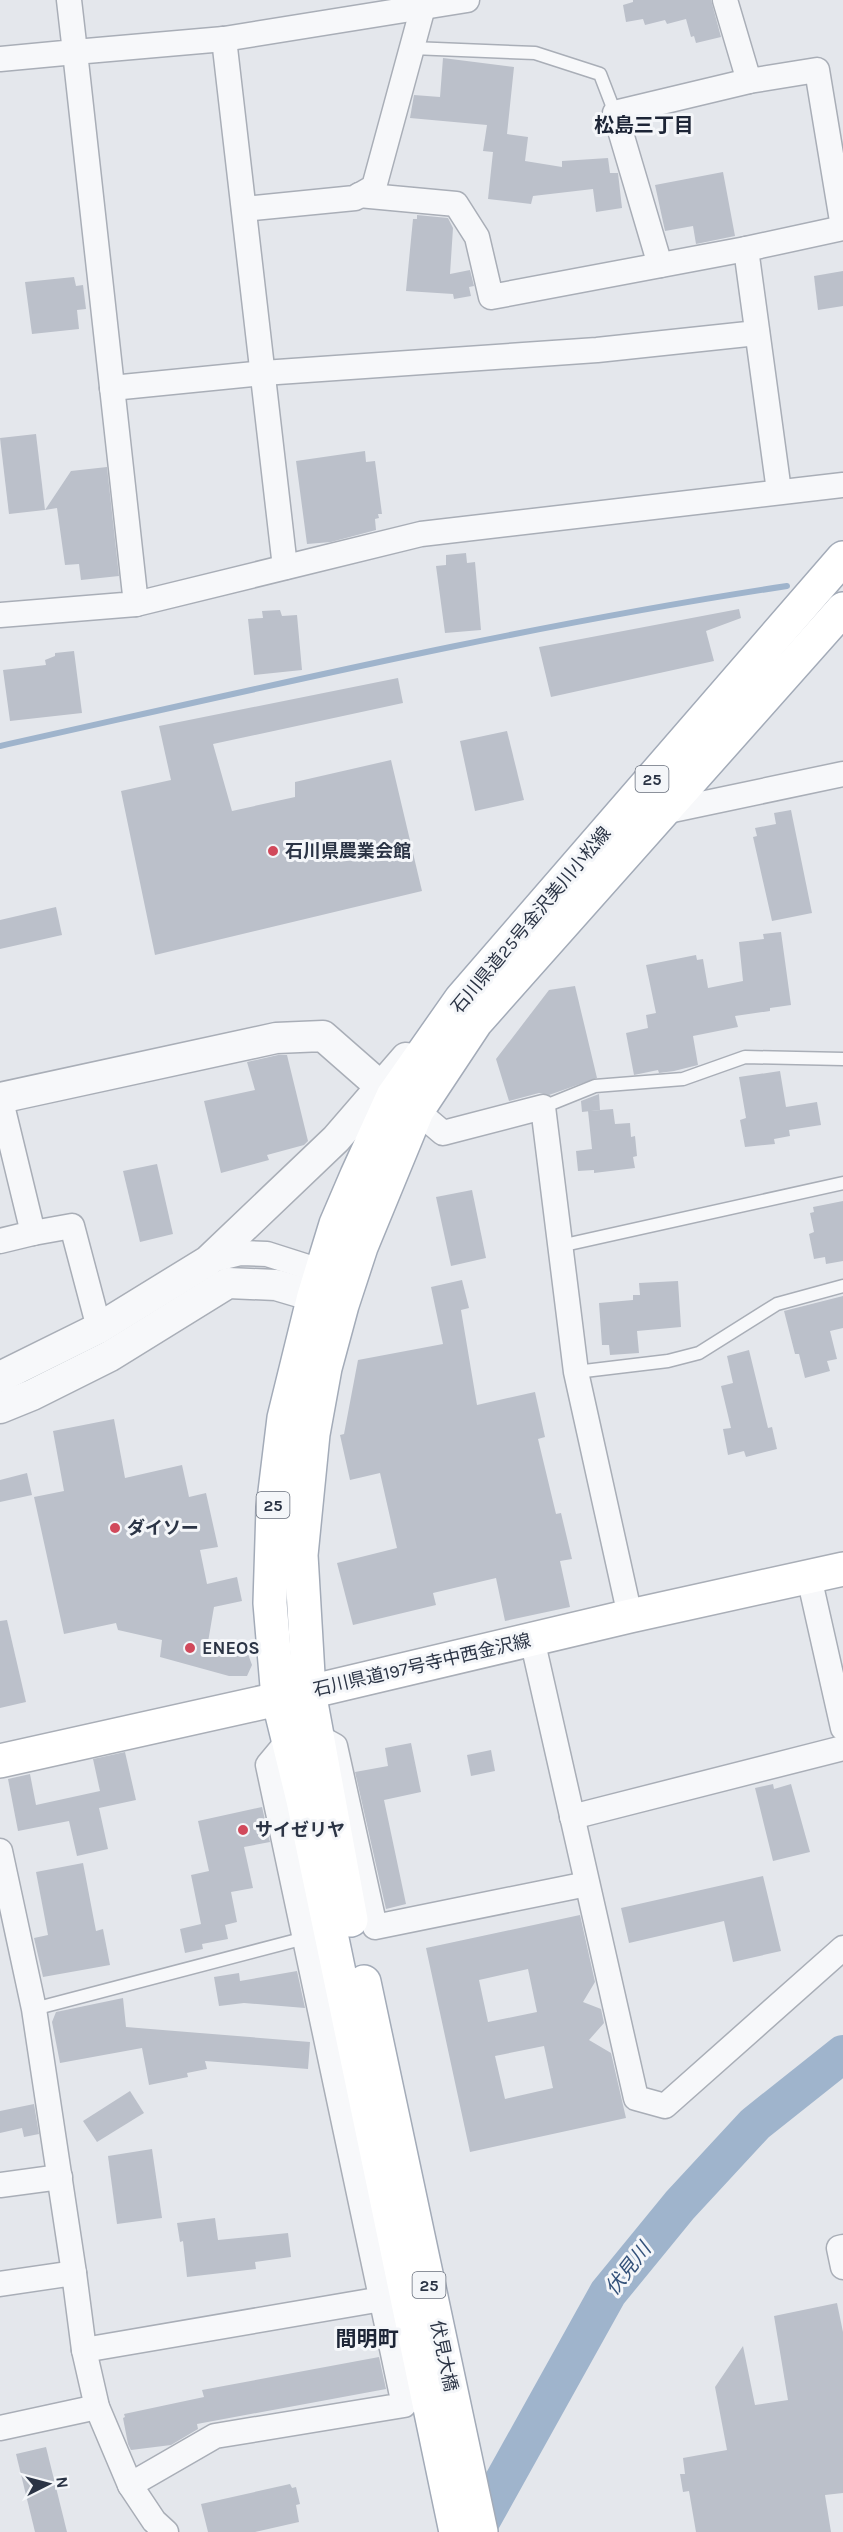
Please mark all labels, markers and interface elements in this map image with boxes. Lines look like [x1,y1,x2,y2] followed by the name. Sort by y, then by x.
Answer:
[594,114,694,137] district label: 松島三丁目
[636,766,668,792] road number: 25
[447,822,615,1018] street label: 石川県道25号金沢美川小松線
[285,840,411,862] place label: 石川県農業会館
[266,844,280,858] marker: 石川県農業会館
[256,1492,290,1518] road number: 25
[127,1517,199,1539] place label: ダイソー
[108,1521,122,1535] marker: ダイソー
[311,1629,533,1701] street label: 石川県道197号寺中西金沢線
[202,1637,260,1659] place label: ENEOS
[183,1641,197,1655] marker: ENEOS
[255,1819,345,1841] place label: サイゼリヤ
[236,1823,250,1837] marker: サイゼリヤ
[600,2237,657,2300] water label: 伏見川
[412,2272,446,2298] road number: 25
[426,2318,462,2394] street label: 伏見大橋
[336,2327,399,2351] district label: 間明町
[18,2454,78,2514] north arrow
[52,2476,72,2489] text: N

